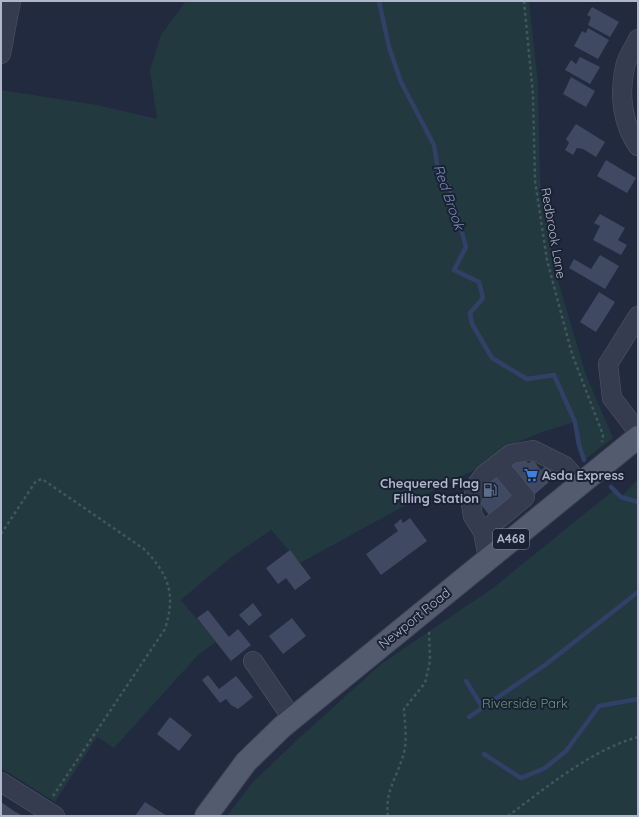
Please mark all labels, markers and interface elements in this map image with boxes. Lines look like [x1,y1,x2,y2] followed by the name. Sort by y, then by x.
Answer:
[429,162,469,234] water label: Red Brook
[538,186,570,280] street label: Redbrook Lane
[523,467,539,483] supermarket icon: Asda Express
[542,467,624,483] place label: Asda Express
[380,475,479,506] place label: Chequered Flag Filling Station
[482,482,498,498] fuel station icon: Chequered Flag Filling Station
[493,529,529,549] road number: A468
[375,584,453,652] street label: Newport Road
[482,695,568,711] park label: Riverside Park

